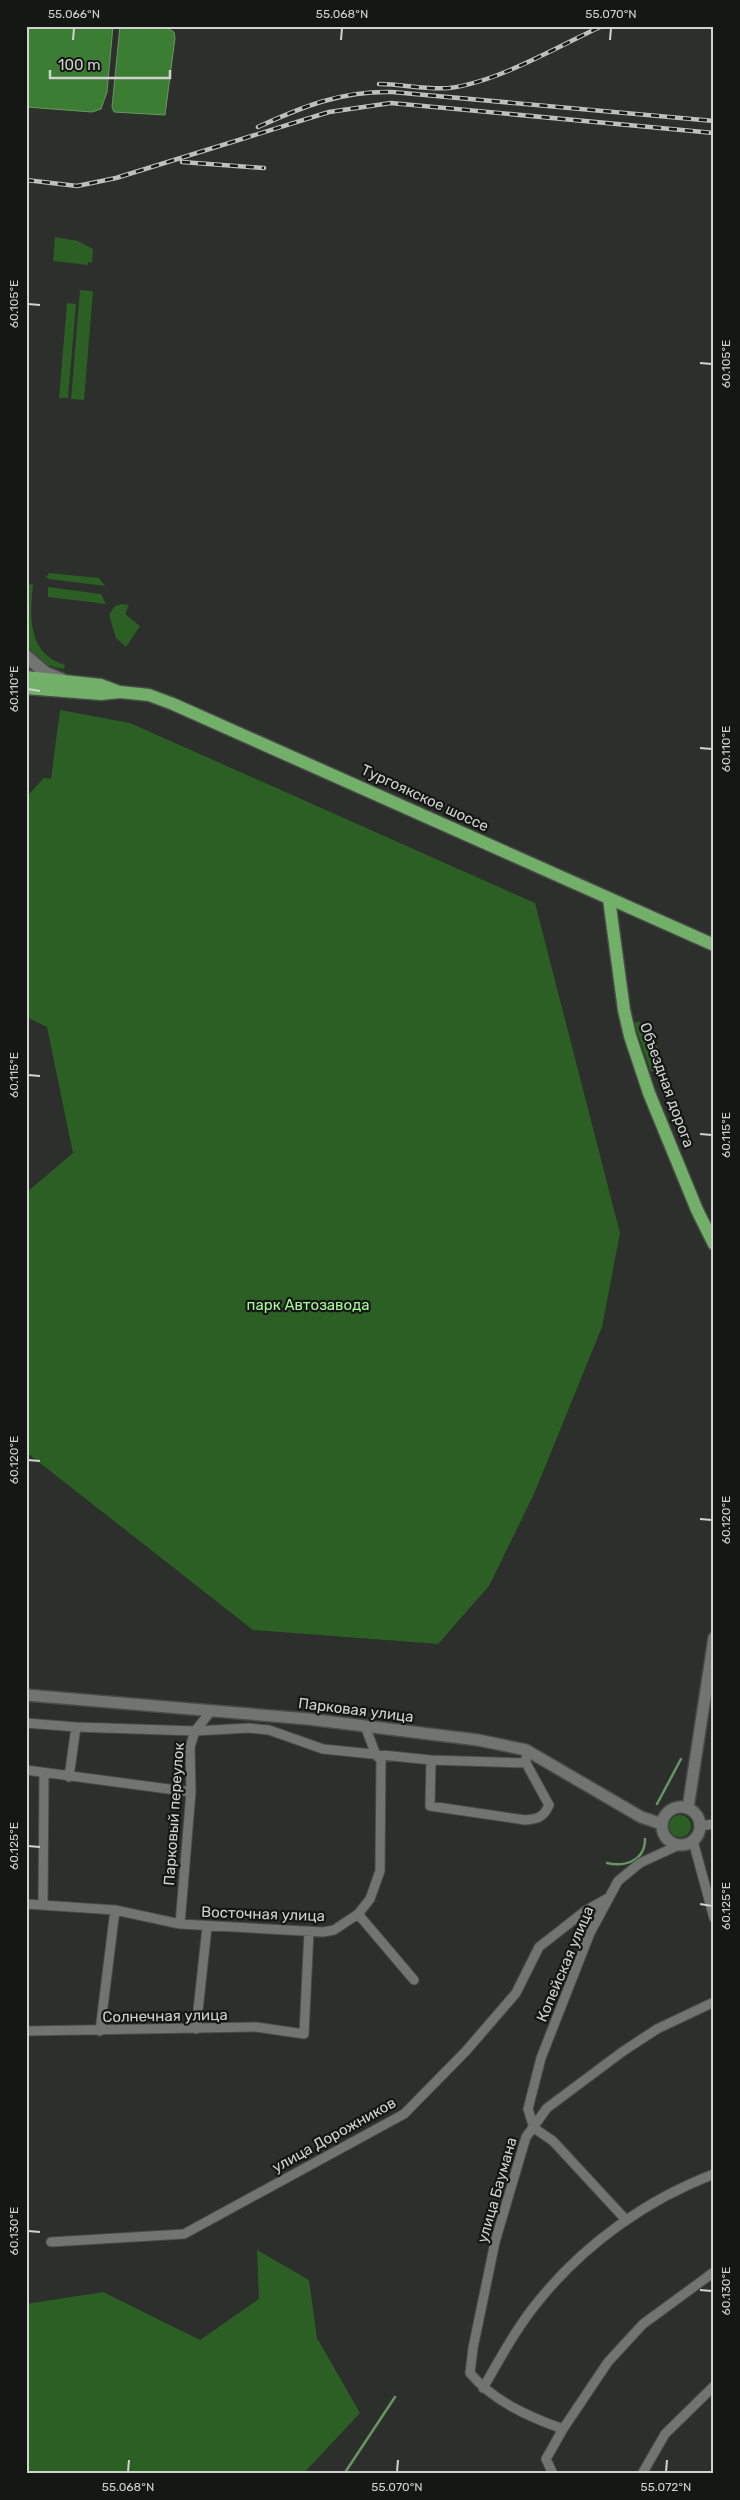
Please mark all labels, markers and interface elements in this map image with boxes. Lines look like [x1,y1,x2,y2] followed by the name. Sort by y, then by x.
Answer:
[48,7,100,21] text: 55.066°N
[316,7,368,21] text: 55.068°N
[585,7,637,21] text: 55.070°N
[50,48,170,80] scale bar
[58,56,100,74] text: 100 m
[7,280,21,328] text: 60.105°E
[719,340,733,388] text: 60.105°E
[7,666,21,712] text: 60.110°E
[719,726,733,772] text: 60.110°E
[358,761,492,835] street label: Тургоякское шоссе
[636,1020,698,1150] street label: Объездная дорога
[7,1052,21,1098] text: 60.115°E
[719,1112,733,1158] text: 60.115°E
[247,1296,369,1314] park label: парк Автозавода
[7,1436,21,1484] text: 60.120°E
[719,1496,733,1544] text: 60.120°E
[297,1694,415,1726] street label: Парковая улица
[160,1742,188,1886] street label: Парковый переулок
[7,1822,21,1870] text: 60.125°E
[719,1882,733,1930] text: 60.125°E
[201,1903,325,1925] street label: Восточная улица
[533,1904,597,2024] street label: Копейская улица
[102,2006,228,2026] street label: Солнечная улица
[269,2094,399,2176] street label: улица Дорожников
[473,2135,521,2245] street label: улица Баумана
[7,2207,21,2255] text: 60.130°E
[719,2267,733,2315] text: 60.130°E
[102,2480,154,2494] text: 55.068°N
[371,2480,423,2494] text: 55.070°N
[641,2480,691,2494] text: 55.072°N

